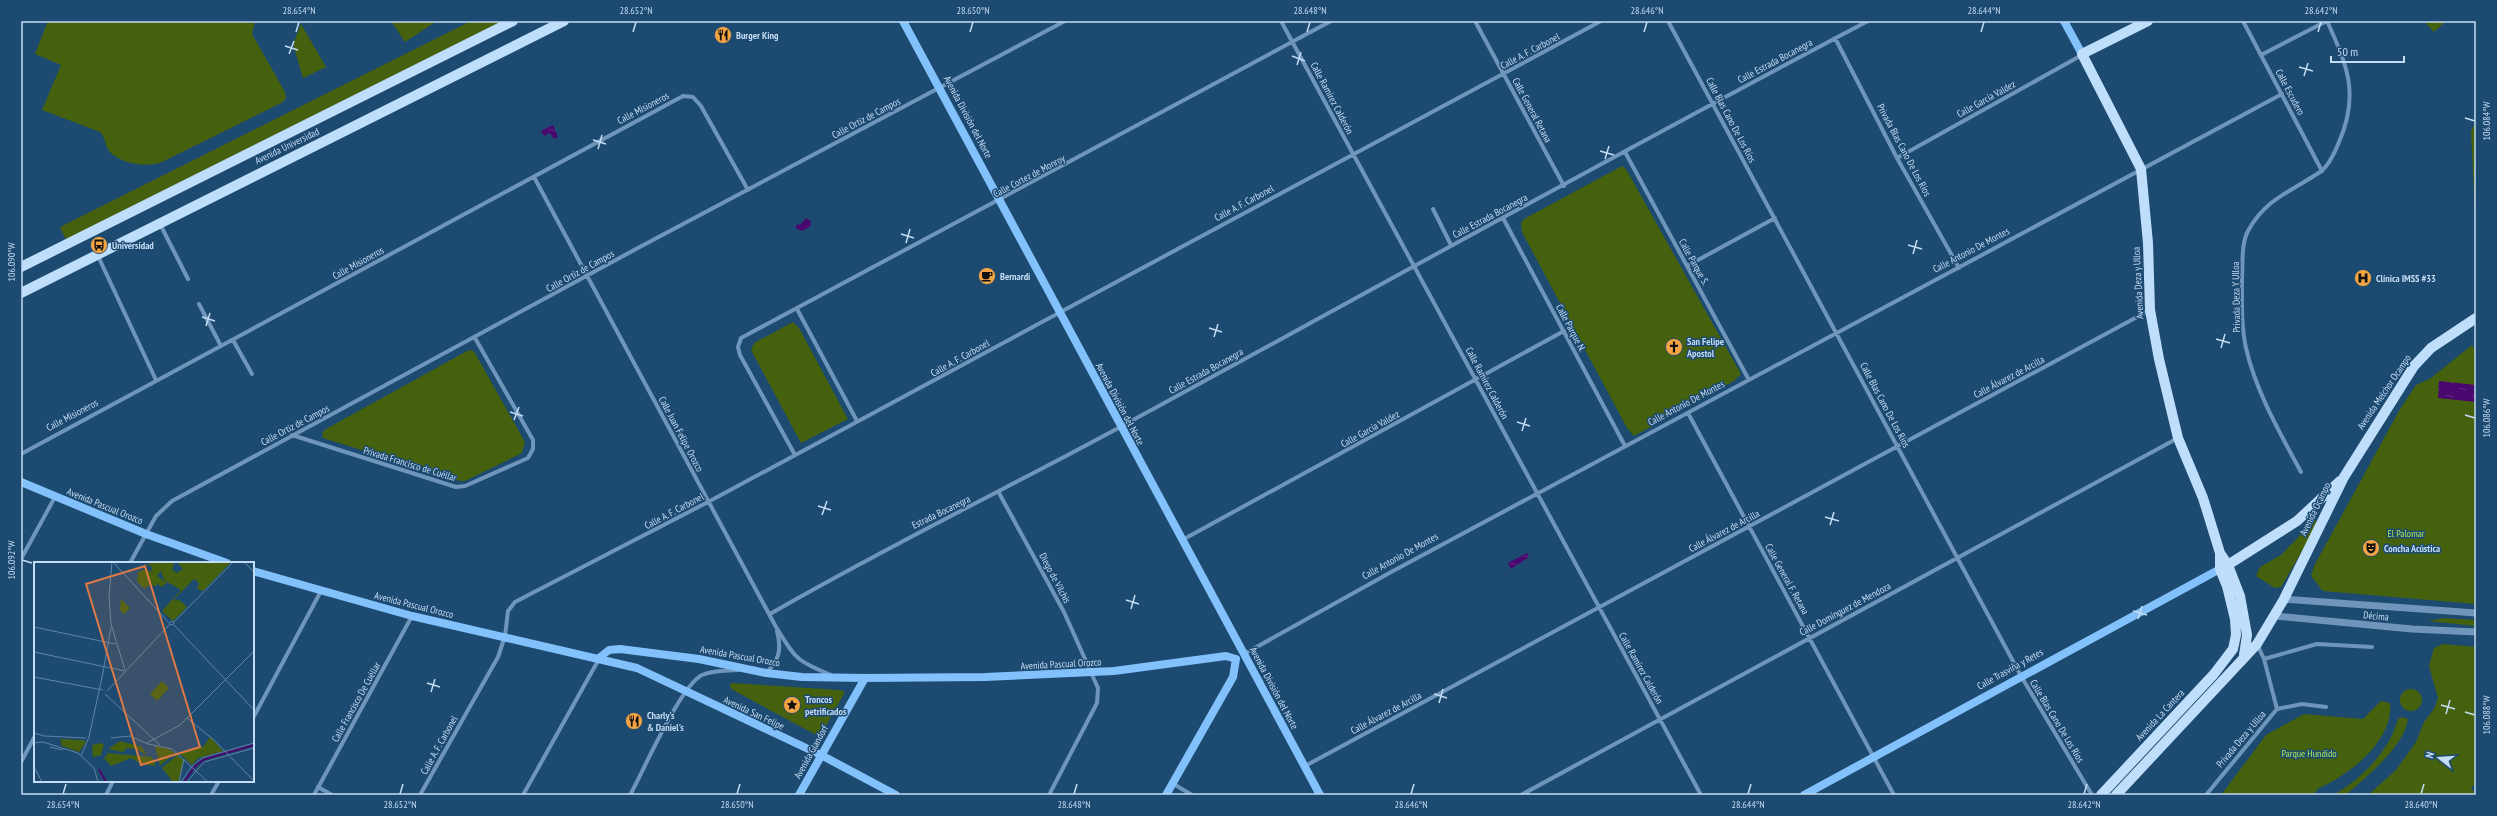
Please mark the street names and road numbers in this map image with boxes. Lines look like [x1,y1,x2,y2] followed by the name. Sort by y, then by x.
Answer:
[1498,30,1562,72] street label: Calle A. F. Carbonel
[1735,36,1815,86] street label: Calle Estrada Bocanegra
[1308,60,1356,136] street label: Calle Ramírez Calderón
[2272,67,2308,117] street label: Calle Escudero
[941,73,995,161] street label: Avenida División del Norte
[1509,75,1555,145] street label: Calle General Retana
[1703,75,1759,165] street label: Calle Blas Cano De Los Ríos
[1954,77,2018,120] street label: Calle García Valdez
[615,89,672,127] street label: Calle Misioneros
[829,94,903,142] street label: Calle Ortiz de Campos
[1874,101,1934,199] street label: Privada Blas Cano De Los Ríos
[253,125,321,167] street label: Avenida Universidad
[991,151,1067,200] street label: Calle Cortez de Monroy
[1212,182,1276,224] street label: Calle A. F. Carbonel
[1450,191,1530,241] street label: Calle Estrada Bocanegra
[1930,224,2012,276] street label: Calle Antonio De Montes
[1676,236,1712,288] street label: Calle Parque S.
[330,243,387,282] street label: Calle Misioneros
[544,247,617,295] street label: Calle Ortiz de Campos
[2130,247,2146,319] street label: Avenida Deza y Ulloa
[2229,261,2243,333] street label: Privada Deza Y Ulloa
[1553,302,1589,354] street label: Calle Parque N.
[928,336,992,380] street label: Calle A. F. Carbonel
[1167,345,1245,397] street label: Calle Estrada Bocanegra
[1463,345,1511,421] street label: Calle Ramírez Calderón
[2354,352,2414,432] street label: Avenida Melchor Ocampo
[1971,353,2047,401] street label: Calle Álvarez de Arcilla
[1093,360,1147,448] street label: Avenida División del Norte
[1857,360,1913,450] street label: Calle Blas Cano De Los Ríos
[1645,377,1727,429] street label: Calle Antonio De Montes
[656,394,706,474] street label: Calle Juan Felipe Orozco
[44,396,101,434] street label: Calle Misioneros
[258,401,332,449] street label: Calle Ortiz de Campos
[1338,407,1402,450] street label: Calle García Valdez
[362,444,458,484] street label: Privada Francisco de Cuéllar
[2297,480,2333,538] street label: Avenida Ocampo
[65,485,145,527] street label: Avenida Pascual Orozco
[642,490,706,532] street label: Calle A. F. Carbonel
[910,492,972,532] street label: Estrada Bocanegra
[1686,507,1762,555] street label: Calle Álvarez de Arcilla
[1360,529,1441,582] street label: Calle Antonio De Montes
[1762,541,1812,617] street label: Calle General F. Retana
[1036,551,1074,606] street label: Diego de VIlchis
[1797,579,1893,639] street label: Calle Domínguez de Mendoza
[373,589,455,621] street label: Avenida Pascual Orozco
[2363,608,2389,624] street label: Décima
[1616,630,1666,706] street label: Calle Ramírez Calderón
[699,643,781,669] street label: Avenida Pascual Orozco
[1247,644,1301,732] street label: Avenida División del Norte
[1975,645,2046,693] street label: Calle Trasviña y Retes
[1020,655,1102,673] street label: Avenida Pascual Orozco
[329,660,383,744] street label: Calle Francisco De Cuéllar
[2027,677,2087,766] street label: Calle Blas Cano De Los Ríos
[2133,686,2187,744] street label: Avenida La Cantera
[1348,689,1424,737] street label: Calle Álvarez de Arcilla
[722,693,786,733] street label: Avenida San Felipe
[2213,708,2269,770] street label: Privada Deza y Ulloa
[417,713,461,777] street label: Calle A. F. Carbonel
[791,723,831,781] street label: Avenida Glandorf

